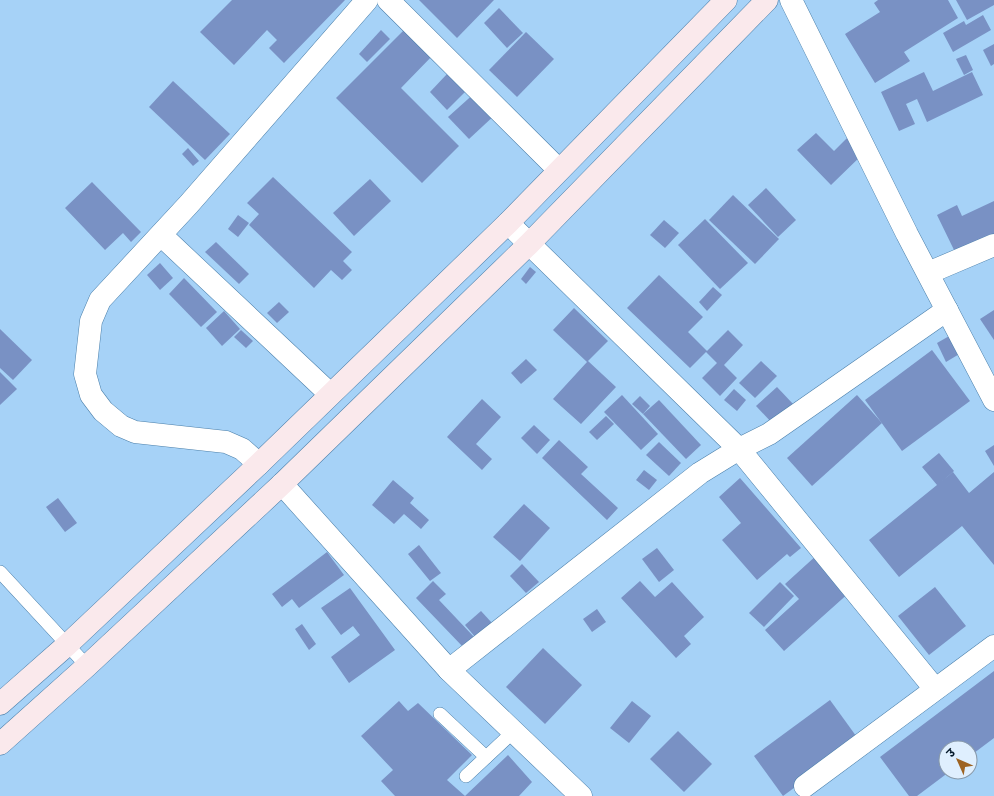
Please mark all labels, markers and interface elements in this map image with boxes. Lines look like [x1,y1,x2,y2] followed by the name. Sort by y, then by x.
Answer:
[938,740,978,780] north arrow
[942,745,959,761] text: उ

